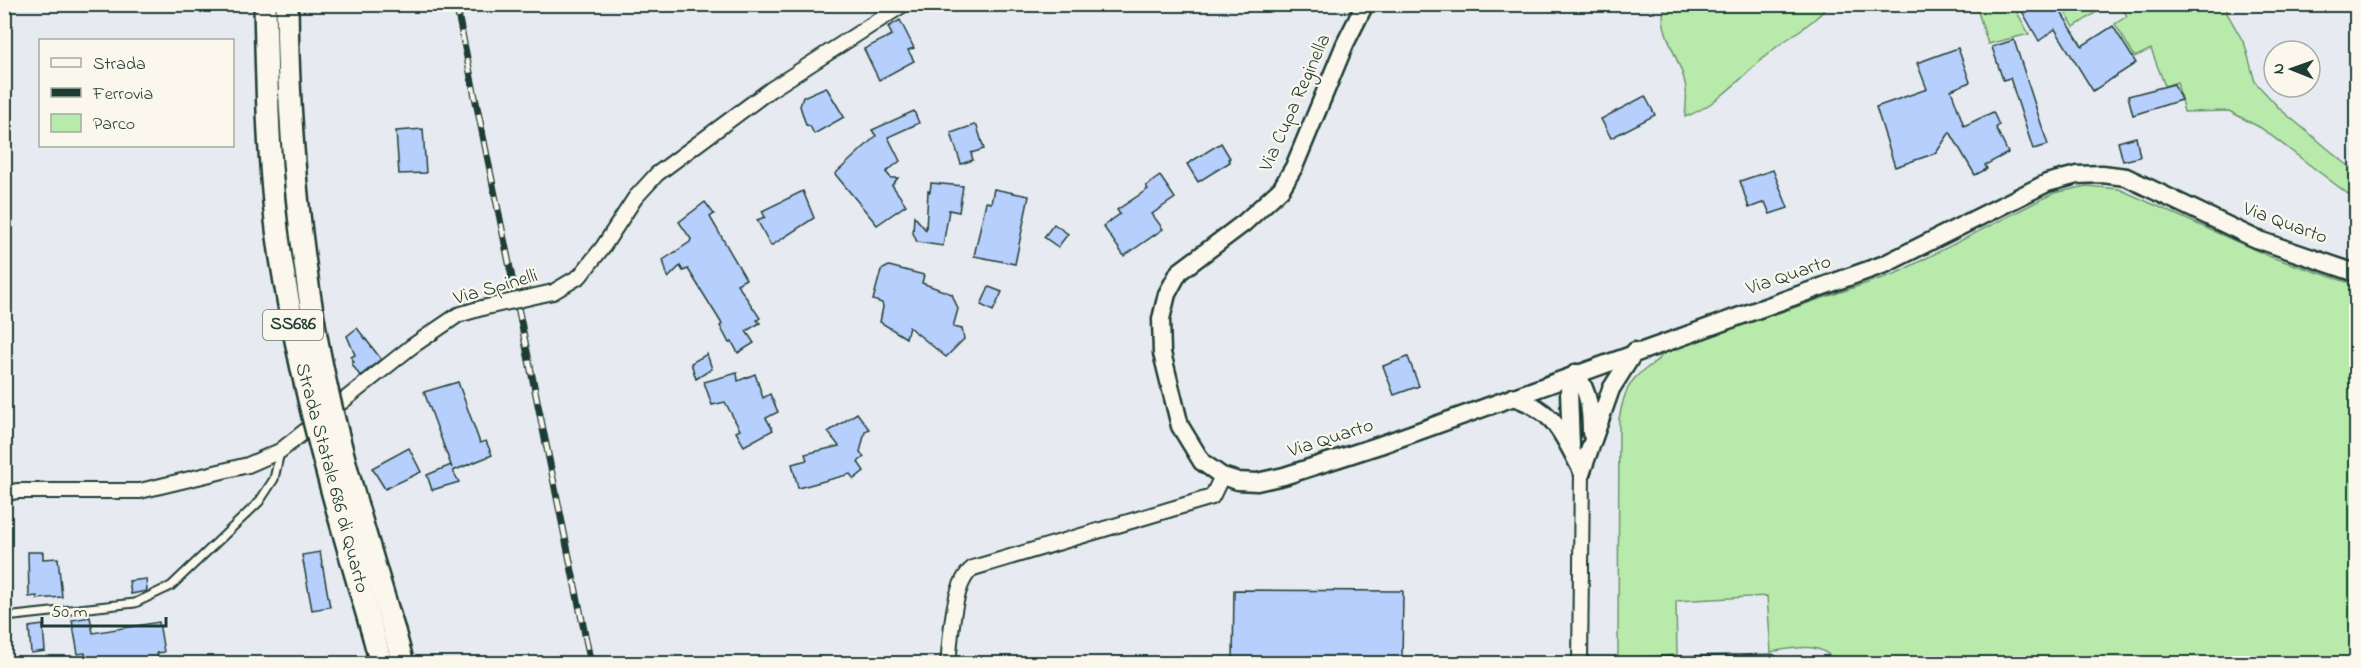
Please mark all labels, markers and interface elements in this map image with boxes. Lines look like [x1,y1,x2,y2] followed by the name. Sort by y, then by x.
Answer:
[1252,30,1340,178] street label: Via Cupa Reginella
[39,39,234,147] legend
[2262,39,2322,99] north arrow
[93,52,146,78] text: Strada
[2267,63,2291,74] text: N
[92,82,153,108] text: Ferrovia
[93,112,135,138] text: Parco
[2238,195,2331,253] street label: Via Quarto
[1742,248,1835,304] street label: Via Quarto
[450,262,541,314] street label: Via Spinelli
[263,310,323,340] road number: SS686
[286,360,376,596] street label: Strada Statale 686 di Quarto
[1284,412,1377,467] street label: Via Quarto
[42,590,166,628] scale bar
[51,600,88,626] text: 50 m

